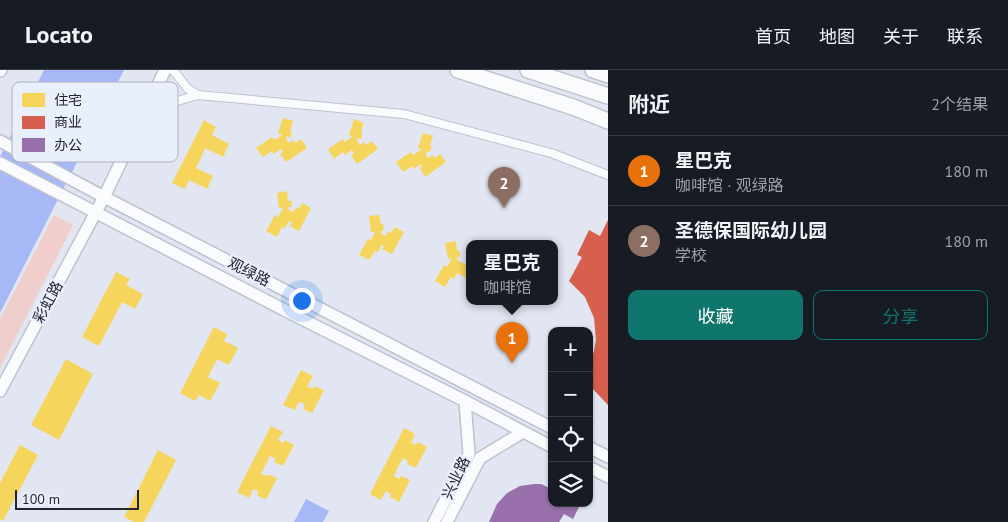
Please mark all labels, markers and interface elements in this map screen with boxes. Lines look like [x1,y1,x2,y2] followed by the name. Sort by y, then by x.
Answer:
[25,19,93,50] text: Locato
[755,25,791,48] text: 首页
[819,25,855,48] text: 地图
[883,25,919,48] text: 关于
[947,25,983,48] text: 联系
[12,82,178,162] legend
[54,91,82,109] text: 住宅
[628,91,670,118] text: 附近
[931,94,988,114] text: 2个结果
[54,113,82,131] text: 商业
[54,136,82,154] text: 办公
[675,148,732,172] text: 星巴克
[639,161,649,181] text: 1
[945,161,988,181] text: 180 m
[488,167,520,208] pin: 2
[675,175,784,195] text: 咖啡馆 · 观绿路
[675,218,827,242] text: 圣德保国际幼儿园
[639,231,649,251] text: 2
[945,231,988,251] text: 180 m
[466,240,558,305] popup
[675,245,707,265] text: 学校
[483,250,541,274] text: 星巴克
[225,253,274,290] street label: 观绿路
[29,277,67,326] street label: 彩虹路
[483,277,532,297] text: 咖啡馆
[289,288,315,314] your location
[628,290,803,340] button: 收藏
[813,290,988,340] button: 分享
[496,322,528,363] pin: 1
[548,327,593,507] map controls
[548,327,593,372] button: +
[548,372,593,417] button: −
[548,417,593,462] button: locate
[437,453,474,502] street label: 兴业路
[548,462,593,507] button: layers
[15,487,139,510] scale bar
[22,490,60,508] text: 100 m

